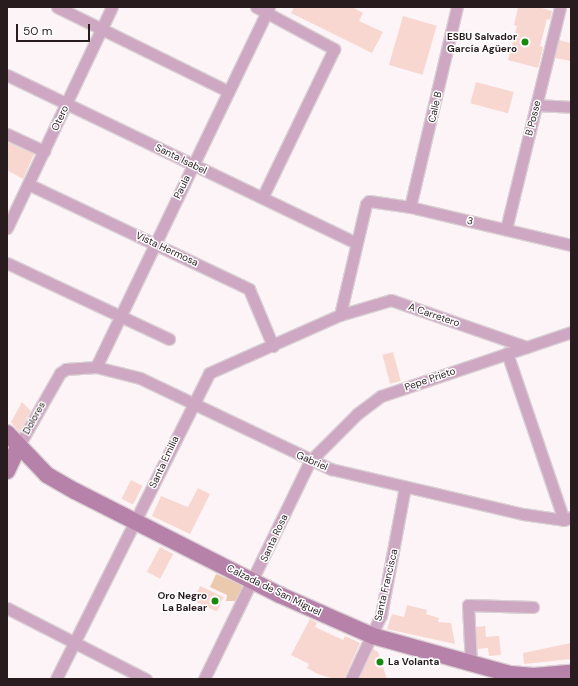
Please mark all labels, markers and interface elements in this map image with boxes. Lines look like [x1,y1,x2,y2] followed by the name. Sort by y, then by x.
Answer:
[18,16,92,42] scale bar
[23,23,52,39] text: 50 m
[447,30,517,54] place label: ESBU Salvador García Agüero
[520,37,530,47] marker: ESBU Salvador García Agüero
[426,90,444,124] street label: Calle B
[523,99,543,137] street label: B Posse
[49,103,71,133] street label: Otero
[153,141,209,177] street label: Santa Isabel
[171,173,193,201] street label: Paula
[466,214,474,228] street label: 3
[134,229,200,269] street label: Vista Hermosa
[407,301,461,329] street label: A Carretero
[403,365,457,393] street label: Pepe Prieto
[20,400,48,436] street label: Dolores
[147,434,181,490] street label: Santa Emilia
[294,449,330,473] street label: Gabriel
[258,512,290,564] street label: Santa Rosa
[372,548,400,622] street label: Santa Francisca
[225,562,323,618] street label: Calzada de San Miguel
[157,589,207,612] place label: Oro Negro La Balear
[210,596,220,606] marker: Oro Negro La Balear
[388,656,439,668] place label: La Volanta
[375,657,385,667] marker: La Volanta

